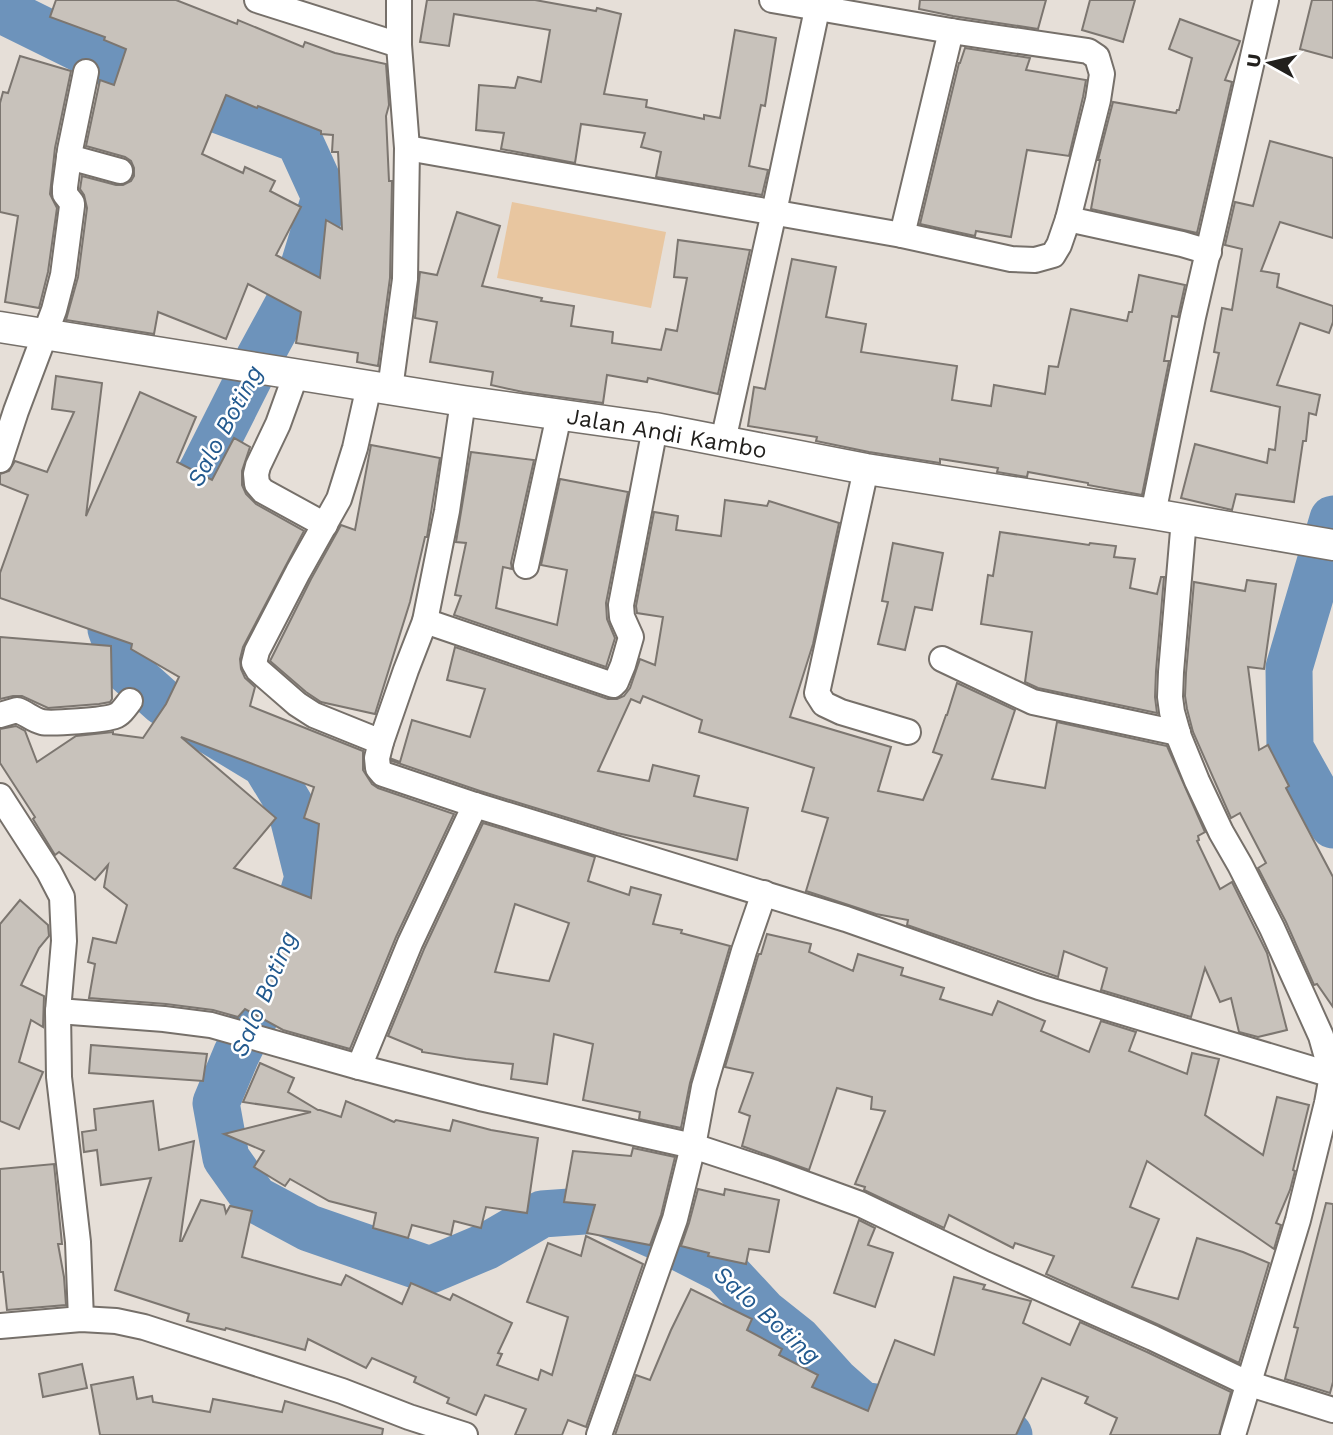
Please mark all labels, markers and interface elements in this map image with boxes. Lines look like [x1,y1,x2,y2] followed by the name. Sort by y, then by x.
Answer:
[1235,28,1305,98] north arrow
[1241,52,1266,69] text: U
[181,360,269,492] water label: Salo Boting
[565,403,769,464] street label: Jalan Andi Kambo
[225,927,303,1061] water label: Salo Boting
[708,1260,826,1370] water label: Salo Boting

